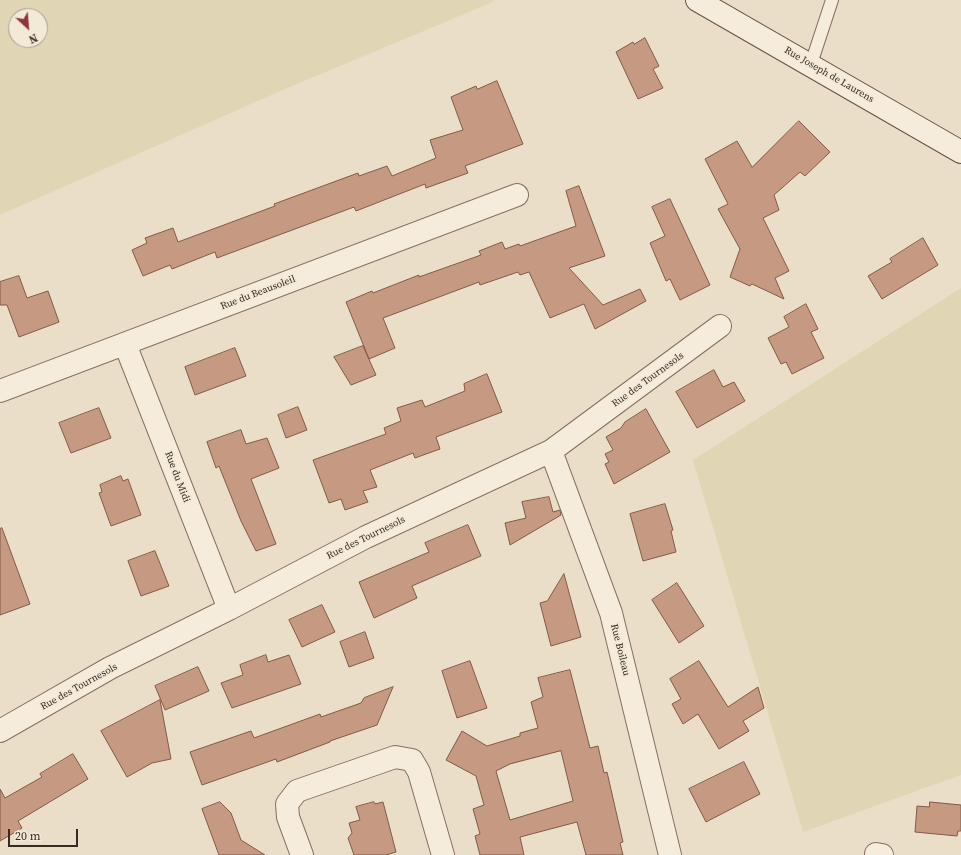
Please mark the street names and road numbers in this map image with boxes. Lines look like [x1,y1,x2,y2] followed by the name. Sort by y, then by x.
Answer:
[782,44,876,106] street label: Rue Joseph de Laurens
[219,273,297,313] street label: Rue du Beausoleil
[610,350,686,410] street label: Rue des Tournesols
[162,450,192,504] street label: Rue du Midi
[325,514,407,562] street label: Rue des Tournesols
[608,623,632,677] street label: Rue Boileau
[38,661,120,713] street label: Rue des Tournesols

